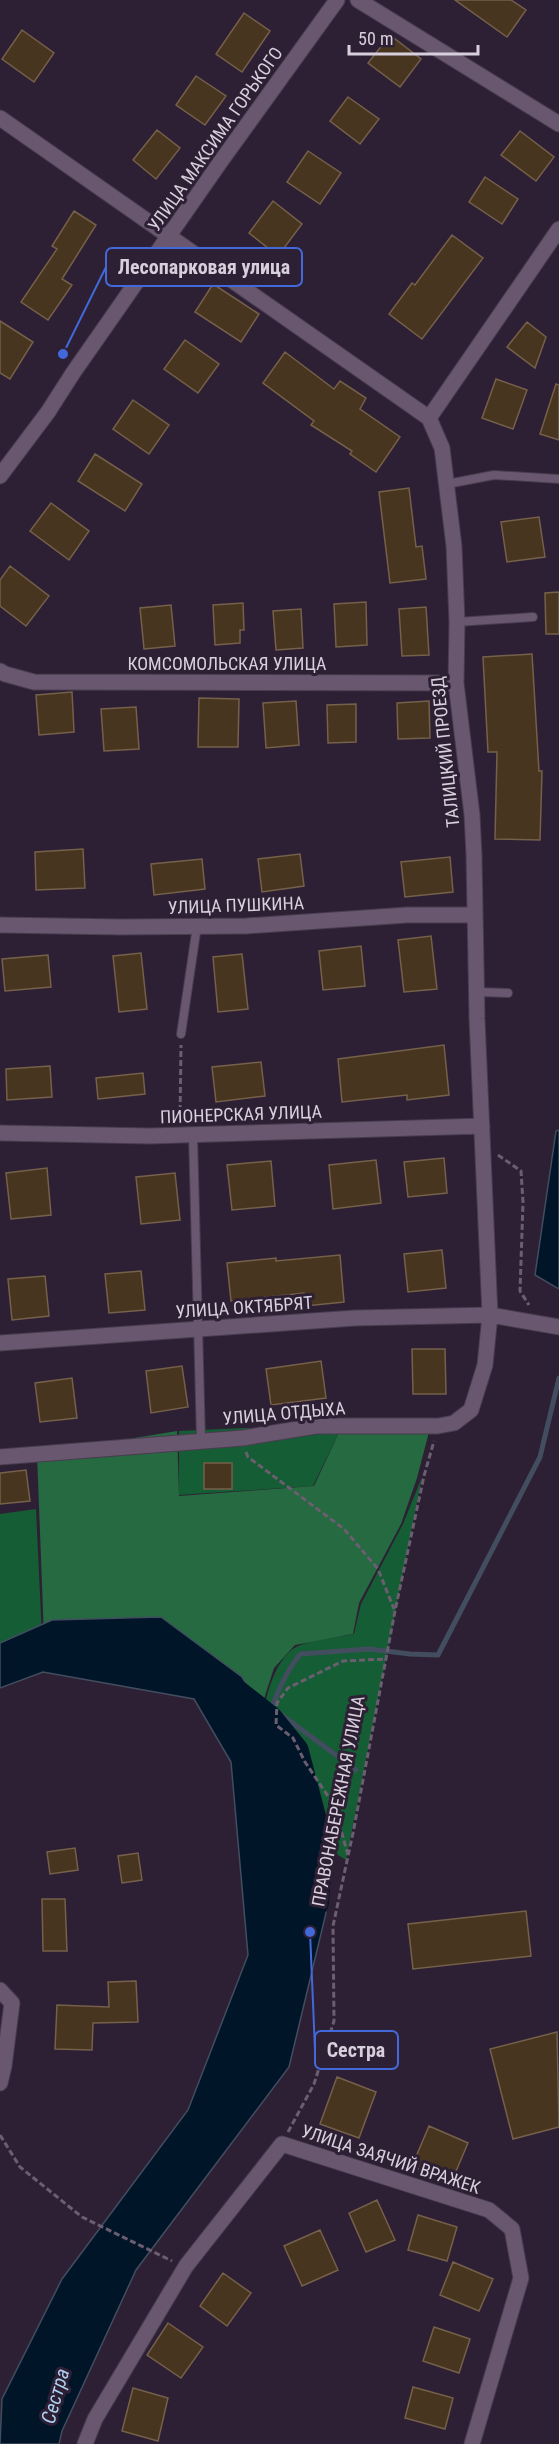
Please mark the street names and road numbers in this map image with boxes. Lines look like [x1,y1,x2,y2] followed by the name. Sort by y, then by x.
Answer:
[143,43,287,235] street label: УЛИЦА МАКСИМА ГОРЬКОГО
[127,653,327,674] street label: КОМСОМОЛЬСКАЯ УЛИЦА
[427,675,463,828] street label: ТАЛИЦКИЙ ПРОЕЗД
[167,892,305,918] street label: УЛИЦА ПУШКИНА
[160,1101,323,1127] street label: ПИОНЕРСКАЯ УЛИЦА
[175,1292,313,1322] street label: УЛИЦА ОКТЯБРЯТ
[222,1397,347,1429] street label: УЛИЦА ОТДЫХА
[307,1693,369,1908] street label: ПРАВОНАБЕРЕЖНАЯ УЛИЦА
[299,2120,483,2198] street label: УЛИЦА ЗАЯЧИЙ ВРАЖЕК

